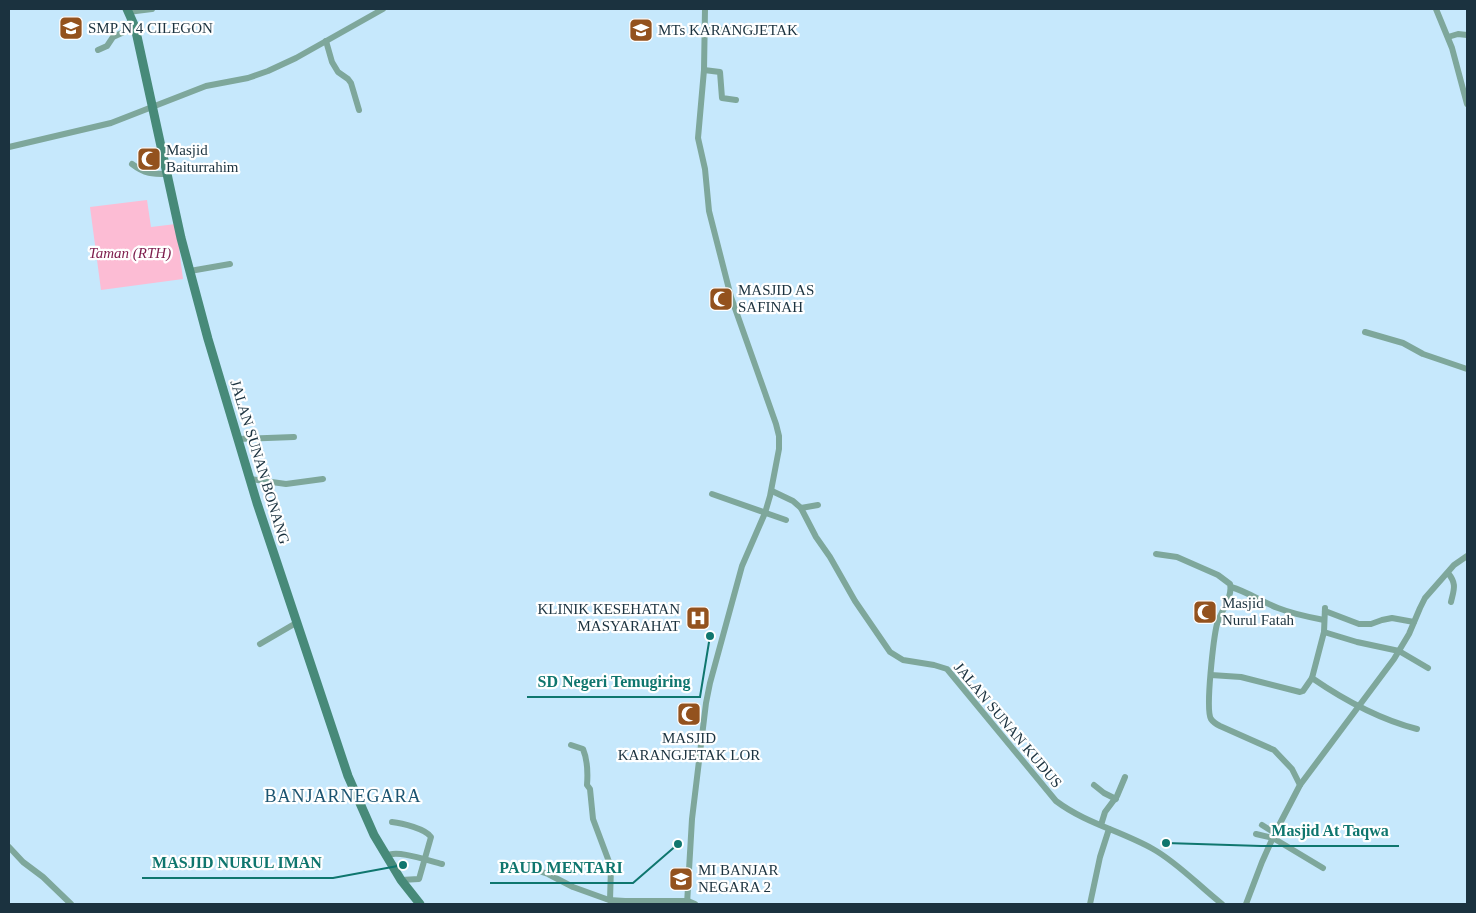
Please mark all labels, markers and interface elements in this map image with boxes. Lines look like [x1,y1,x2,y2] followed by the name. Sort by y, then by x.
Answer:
[58,15,84,41] school or university icon: SMP N 4 CILEGON
[628,17,654,43] school or university icon: MTs KARANGJETAK
[88,20,213,36] place label: SMP N 4 CILEGON
[658,22,798,38] place label: MTs KARANGJETAK
[166,142,239,175] place label: Masjid Baiturrahim
[136,146,162,172] mosque icon: Masjid Baiturrahim
[89,245,171,262] park label: Taman (RTH)
[738,282,814,315] place label: MASJID AS SAFINAH
[708,286,734,312] mosque icon: MASJID AS SAFINAH
[227,378,293,546] street label: JALAN SUNAN BONANG
[1222,595,1295,628] place label: Masjid Nurul Fatah
[1192,599,1218,625] mosque icon: Masjid Nurul Fatah
[537,601,680,634] place label: KLINIK KESEHATAN MASYARAHAT
[685,605,711,631] hospital icon: KLINIK KESEHATAN MASYARAHAT
[951,659,1065,791] street label: JALAN SUNAN KUDUS
[527,666,700,697] callout: SD Negeri Temugiring
[538,673,690,691] text: SD Negeri Temugiring
[676,701,702,727] mosque icon: MASJID KARANGJETAK LOR
[618,730,760,763] place label: MASJID KARANGJETAK LOR
[264,786,422,806] district label: BANJARNEGARA
[1261,815,1399,846] callout: Masjid At Taqwa
[1271,822,1389,840] text: Masjid At Taqwa
[142,847,333,878] callout: MASJID NURUL IMAN
[490,852,633,883] callout: PAUD MENTARI
[152,854,322,871] text: MASJID NURUL IMAN
[499,859,623,876] text: PAUD MENTARI
[698,862,778,895] place label: MI BANJAR NEGARA 2
[668,866,694,892] school or university icon: MI BANJAR NEGARA 2

